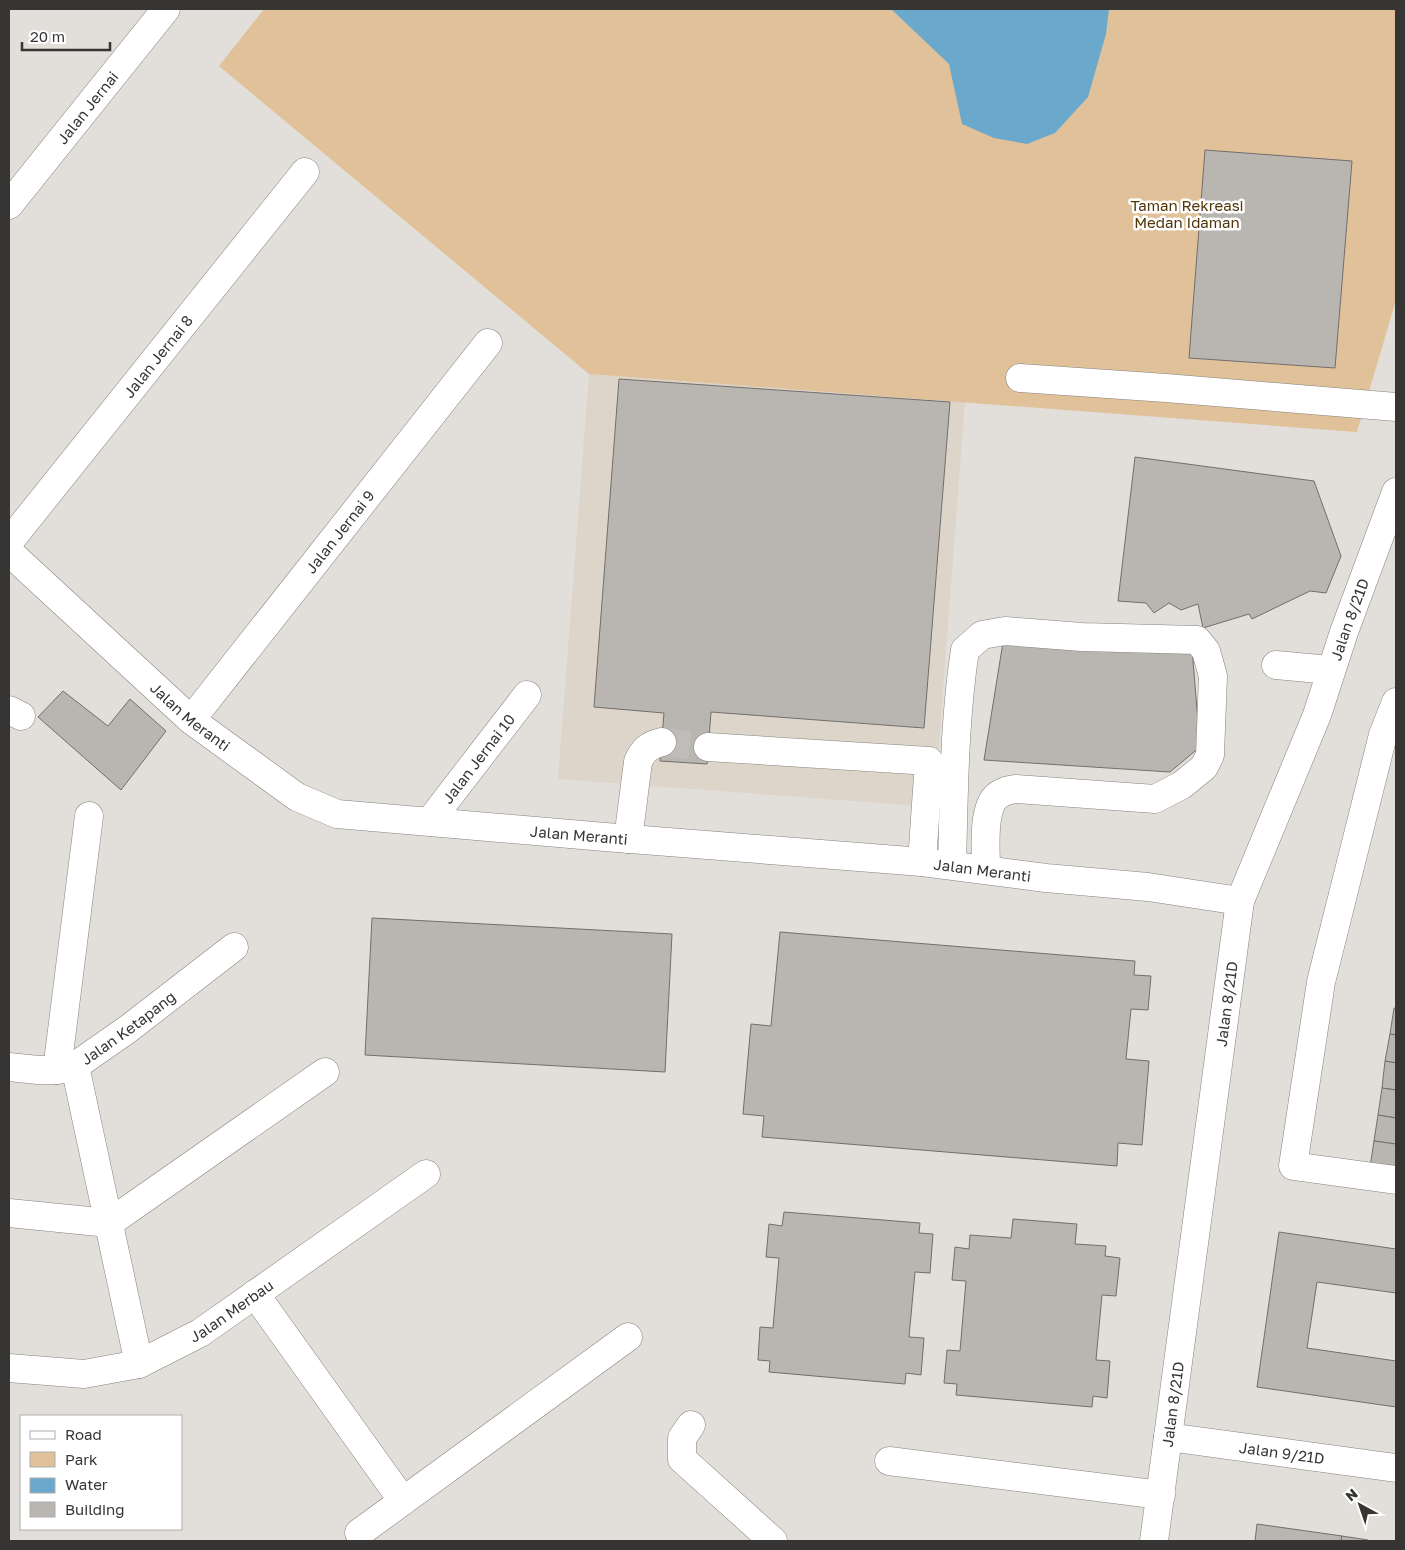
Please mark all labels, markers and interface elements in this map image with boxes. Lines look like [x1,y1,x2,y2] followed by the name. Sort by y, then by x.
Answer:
[22,20,110,52] scale bar
[30,27,65,45] text: 20 m
[53,68,122,147] street label: Jalan Jernai
[1130,196,1244,231] park label: Taman Rekreasi Medan Idaman
[119,311,196,401] street label: Jalan Jernai 8
[301,486,378,577] street label: Jalan Jernai 9
[1326,576,1372,663] street label: Jalan 8/21D
[147,678,234,755] street label: Jalan Meranti
[438,710,518,807] street label: Jalan Jernai 10
[529,822,629,848] street label: Jalan Meranti
[933,855,1032,885] street label: Jalan Meranti
[1212,960,1241,1048] street label: Jalan 8/21D
[77,987,179,1068] street label: Jalan Ketapang
[187,1276,276,1346] street label: Jalan Merbau
[1158,1360,1187,1448] street label: Jalan 8/21D
[20,1415,182,1530] legend
[65,1425,102,1443] text: Road
[1238,1438,1326,1467] street label: Jalan 9/21D
[65,1450,98,1468] text: Park
[65,1475,108,1493] text: Water
[1335,1480,1385,1530] north arrow
[1342,1485,1361,1505] text: N
[65,1500,125,1518] text: Building

